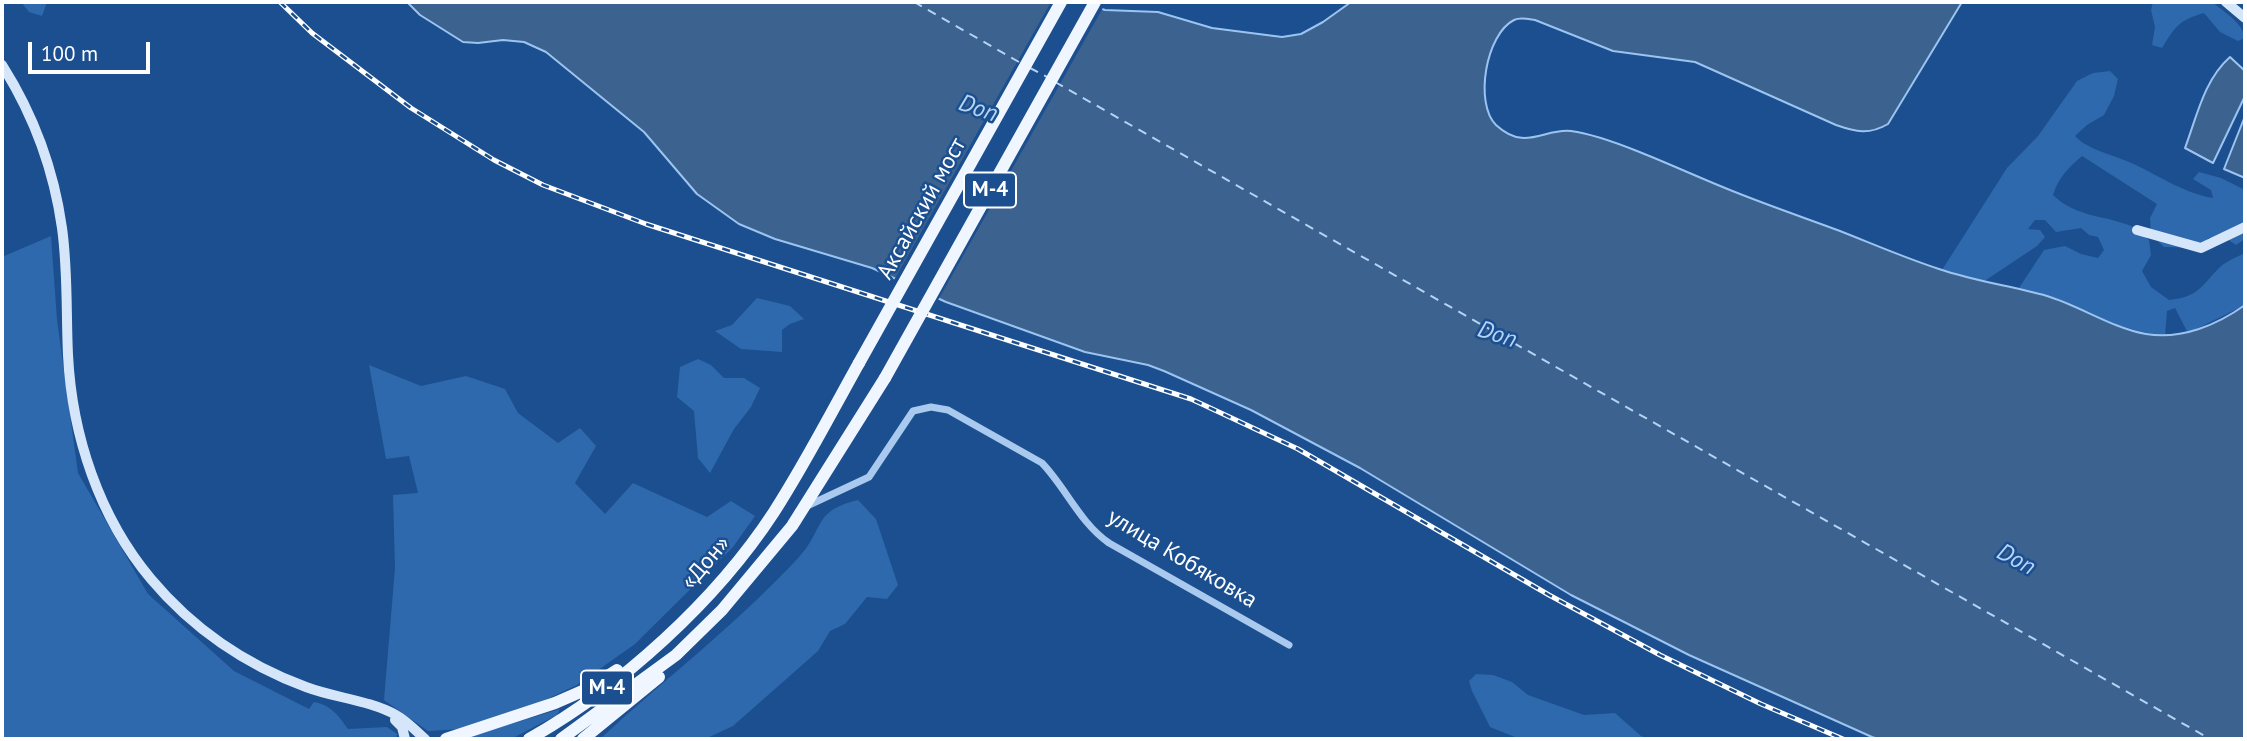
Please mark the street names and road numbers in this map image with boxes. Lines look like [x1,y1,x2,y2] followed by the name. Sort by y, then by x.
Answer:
[872,133,972,285] street label: Аксайский мост
[964,172,1016,208] road number: М-4
[1102,503,1262,615] street label: улица Кобяковка
[676,531,736,595] street label: «Дон»
[581,670,633,706] road number: М-4

